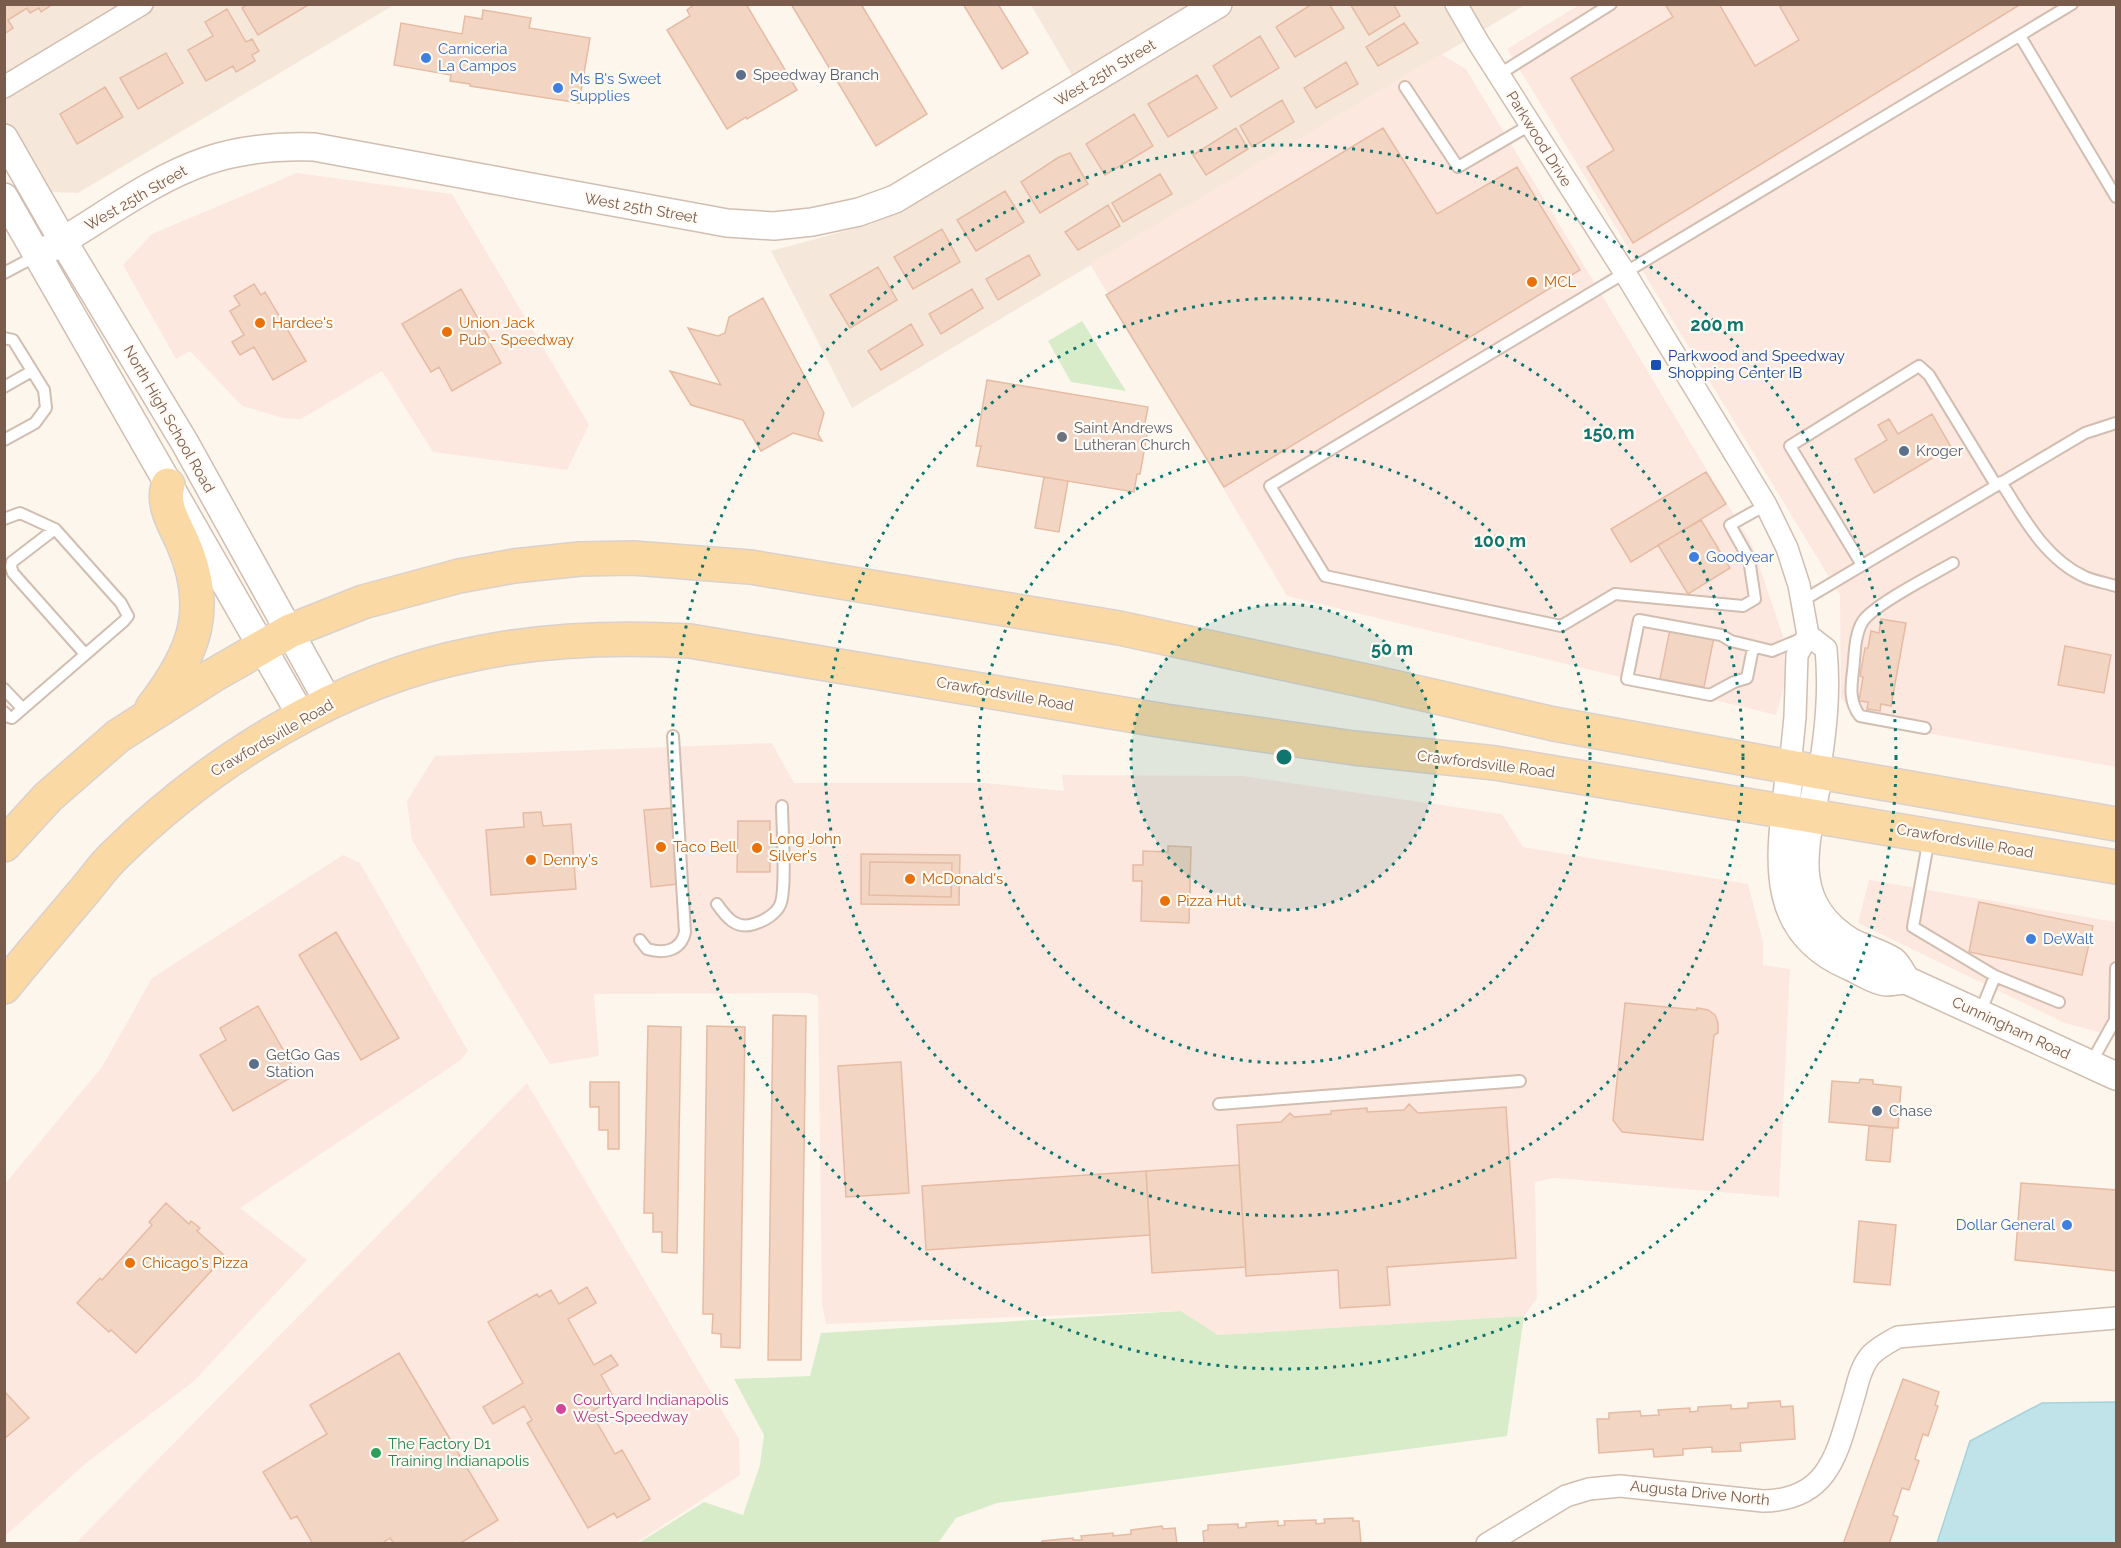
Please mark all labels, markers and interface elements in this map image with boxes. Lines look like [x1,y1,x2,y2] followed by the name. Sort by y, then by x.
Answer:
[1051,36,1159,110] street label: West 25th Street
[438,40,516,75] place label: Carniceria La Campos
[419,51,433,65] marker: Carniceria La Campos
[753,66,879,84] place label: Speedway Branch
[734,68,748,82] marker: Speedway Branch
[570,70,661,105] place label: Ms B's Sweet Supplies
[551,81,565,95] marker: Ms B's Sweet Supplies
[1502,88,1576,190] street label: Parkwood Drive
[82,162,190,234] street label: West 25th Street
[583,189,699,227] street label: West 25th Street
[1544,273,1576,291] place label: MCL
[1525,275,1539,289] marker: MCL
[272,314,333,332] place label: Hardee's
[459,314,574,349] place label: Union Jack Pub - Speedway
[1690,314,1744,335] text: 200 m
[253,316,267,330] marker: Hardee's
[440,325,454,339] marker: Union Jack Pub - Speedway
[120,342,218,496] street label: North High School Road
[1668,347,1845,382] place label: Parkwood and Speedway Shopping Center IB
[1649,358,1663,372] marker: Parkwood and Speedway Shopping Center IB
[1074,419,1190,454] place label: Saint Andrews Lutheran Church
[1584,422,1635,443] text: 150 m
[1055,430,1069,444] marker: Saint Andrews Lutheran Church
[1916,442,1964,460] place label: Kroger
[1897,444,1911,458] marker: Kroger
[1474,530,1526,551] text: 100 m
[1706,548,1775,566] place label: Goodyear
[1687,550,1701,564] marker: Goodyear
[1371,638,1413,659] text: 50 m
[935,673,1075,715] street label: Crawfordsville Road
[207,696,337,780] street label: Crawfordsville Road
[1274,747,1294,767] centre of rings
[1416,747,1556,781] street label: Crawfordsville Road
[1895,820,2035,862] street label: Crawfordsville Road
[769,830,841,865] place label: Long John Silver's
[673,838,738,856] place label: Taco Bell
[654,840,668,854] marker: Taco Bell
[750,841,764,855] marker: Long John Silver's
[543,851,598,869] place label: Denny's
[524,853,538,867] marker: Denny's
[922,870,1003,888] place label: McDonald's
[903,872,917,886] marker: McDonald's
[1177,892,1241,910] place label: Pizza Hut
[1158,894,1172,908] marker: Pizza Hut
[2043,930,2094,948] place label: DeWalt
[2024,932,2038,946] marker: DeWalt
[1949,993,2073,1063] street label: Cunningham Road
[266,1046,340,1081] place label: GetGo Gas Station
[247,1057,261,1071] marker: GetGo Gas Station
[1889,1102,1932,1120] place label: Chase
[1870,1104,1884,1118] marker: Chase
[1956,1216,2056,1234] place label: Dollar General
[2060,1218,2074,1232] marker: Dollar General
[142,1254,248,1272] place label: Chicago's Pizza
[123,1256,137,1270] marker: Chicago's Pizza
[573,1391,729,1426] place label: Courtyard Indianapolis West-Speedway
[554,1402,568,1416] marker: Courtyard Indianapolis West-Speedway
[388,1435,529,1470] place label: The Factory D1 Training Indianapolis
[369,1446,383,1460] marker: The Factory D1 Training Indianapolis
[1629,1477,1771,1509] street label: Augusta Drive North

